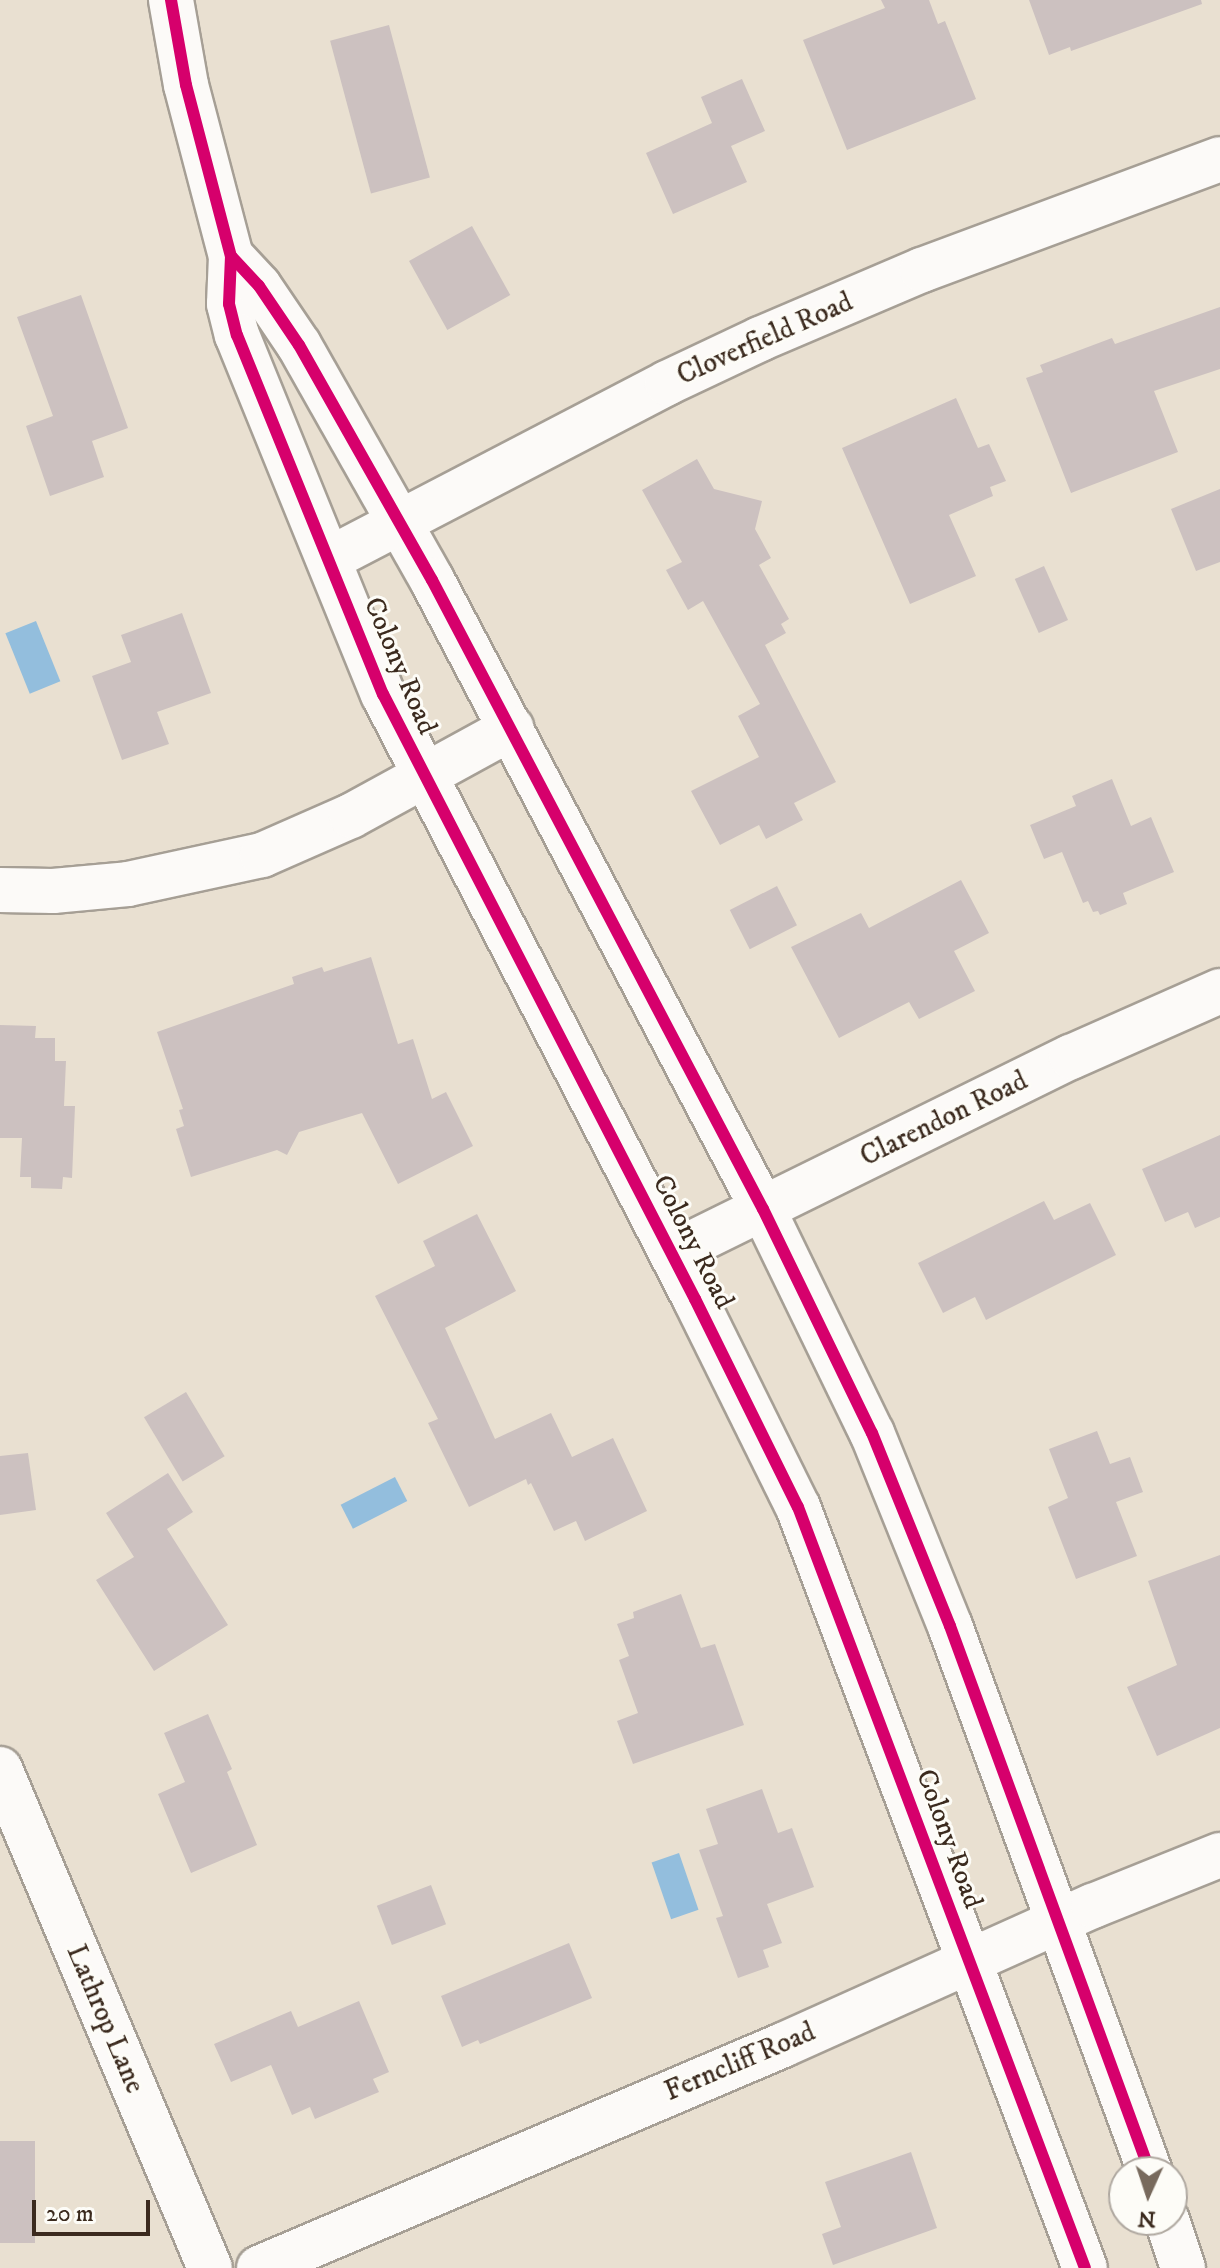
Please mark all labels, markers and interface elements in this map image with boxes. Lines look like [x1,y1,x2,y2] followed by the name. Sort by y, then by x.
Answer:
[672,285,858,393] street label: Cloverfield Road
[356,592,444,740] street label: Colony Road
[855,1064,1033,1174] street label: Clarendon Road
[645,1169,741,1315] street label: Colony Road
[908,1765,990,1913] street label: Colony Road
[59,1940,151,2098] street label: Lathrop Lane
[660,2015,820,2109] street label: Ferncliff Road
[1108,2156,1188,2236] north arrow
[36,2184,154,2234] scale bar
[46,2199,94,2229] text: 20 m
[1137,2205,1157,2232] text: N

